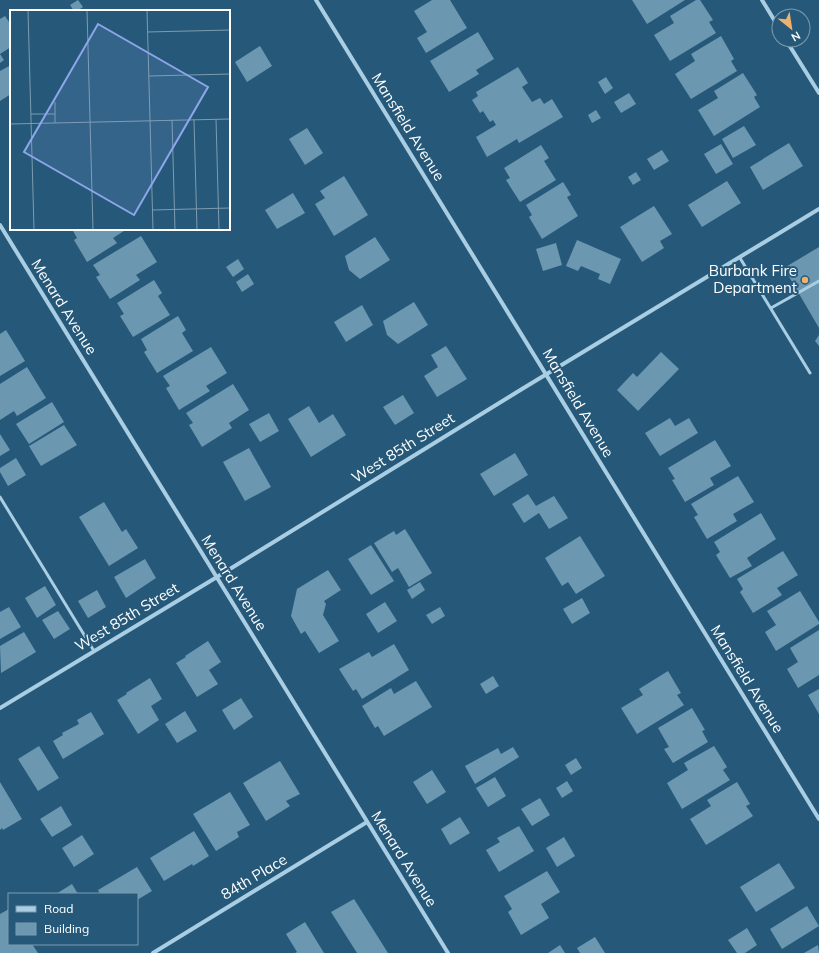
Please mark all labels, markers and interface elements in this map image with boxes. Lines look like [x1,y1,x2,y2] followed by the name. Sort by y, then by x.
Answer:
[771,8,811,48] north arrow
[10,10,230,230] inset map
[789,29,803,45] text: N
[368,69,449,184] street label: Mansfield Avenue
[27,255,101,358] street label: Menard Avenue
[709,261,797,297] place label: Burbank Fire Department
[800,275,810,285] marker: Burbank Fire Department
[538,345,618,461] street label: Mansfield Avenue
[348,408,458,487] street label: West 85th Street
[197,531,271,634] street label: Menard Avenue
[71,578,182,655] street label: West 85th Street
[707,621,788,736] street label: Mansfield Avenue
[367,807,441,910] street label: Menard Avenue
[217,849,290,904] street label: 84th Place
[8,893,138,945] legend
[44,901,73,916] text: Road
[44,921,89,936] text: Building

